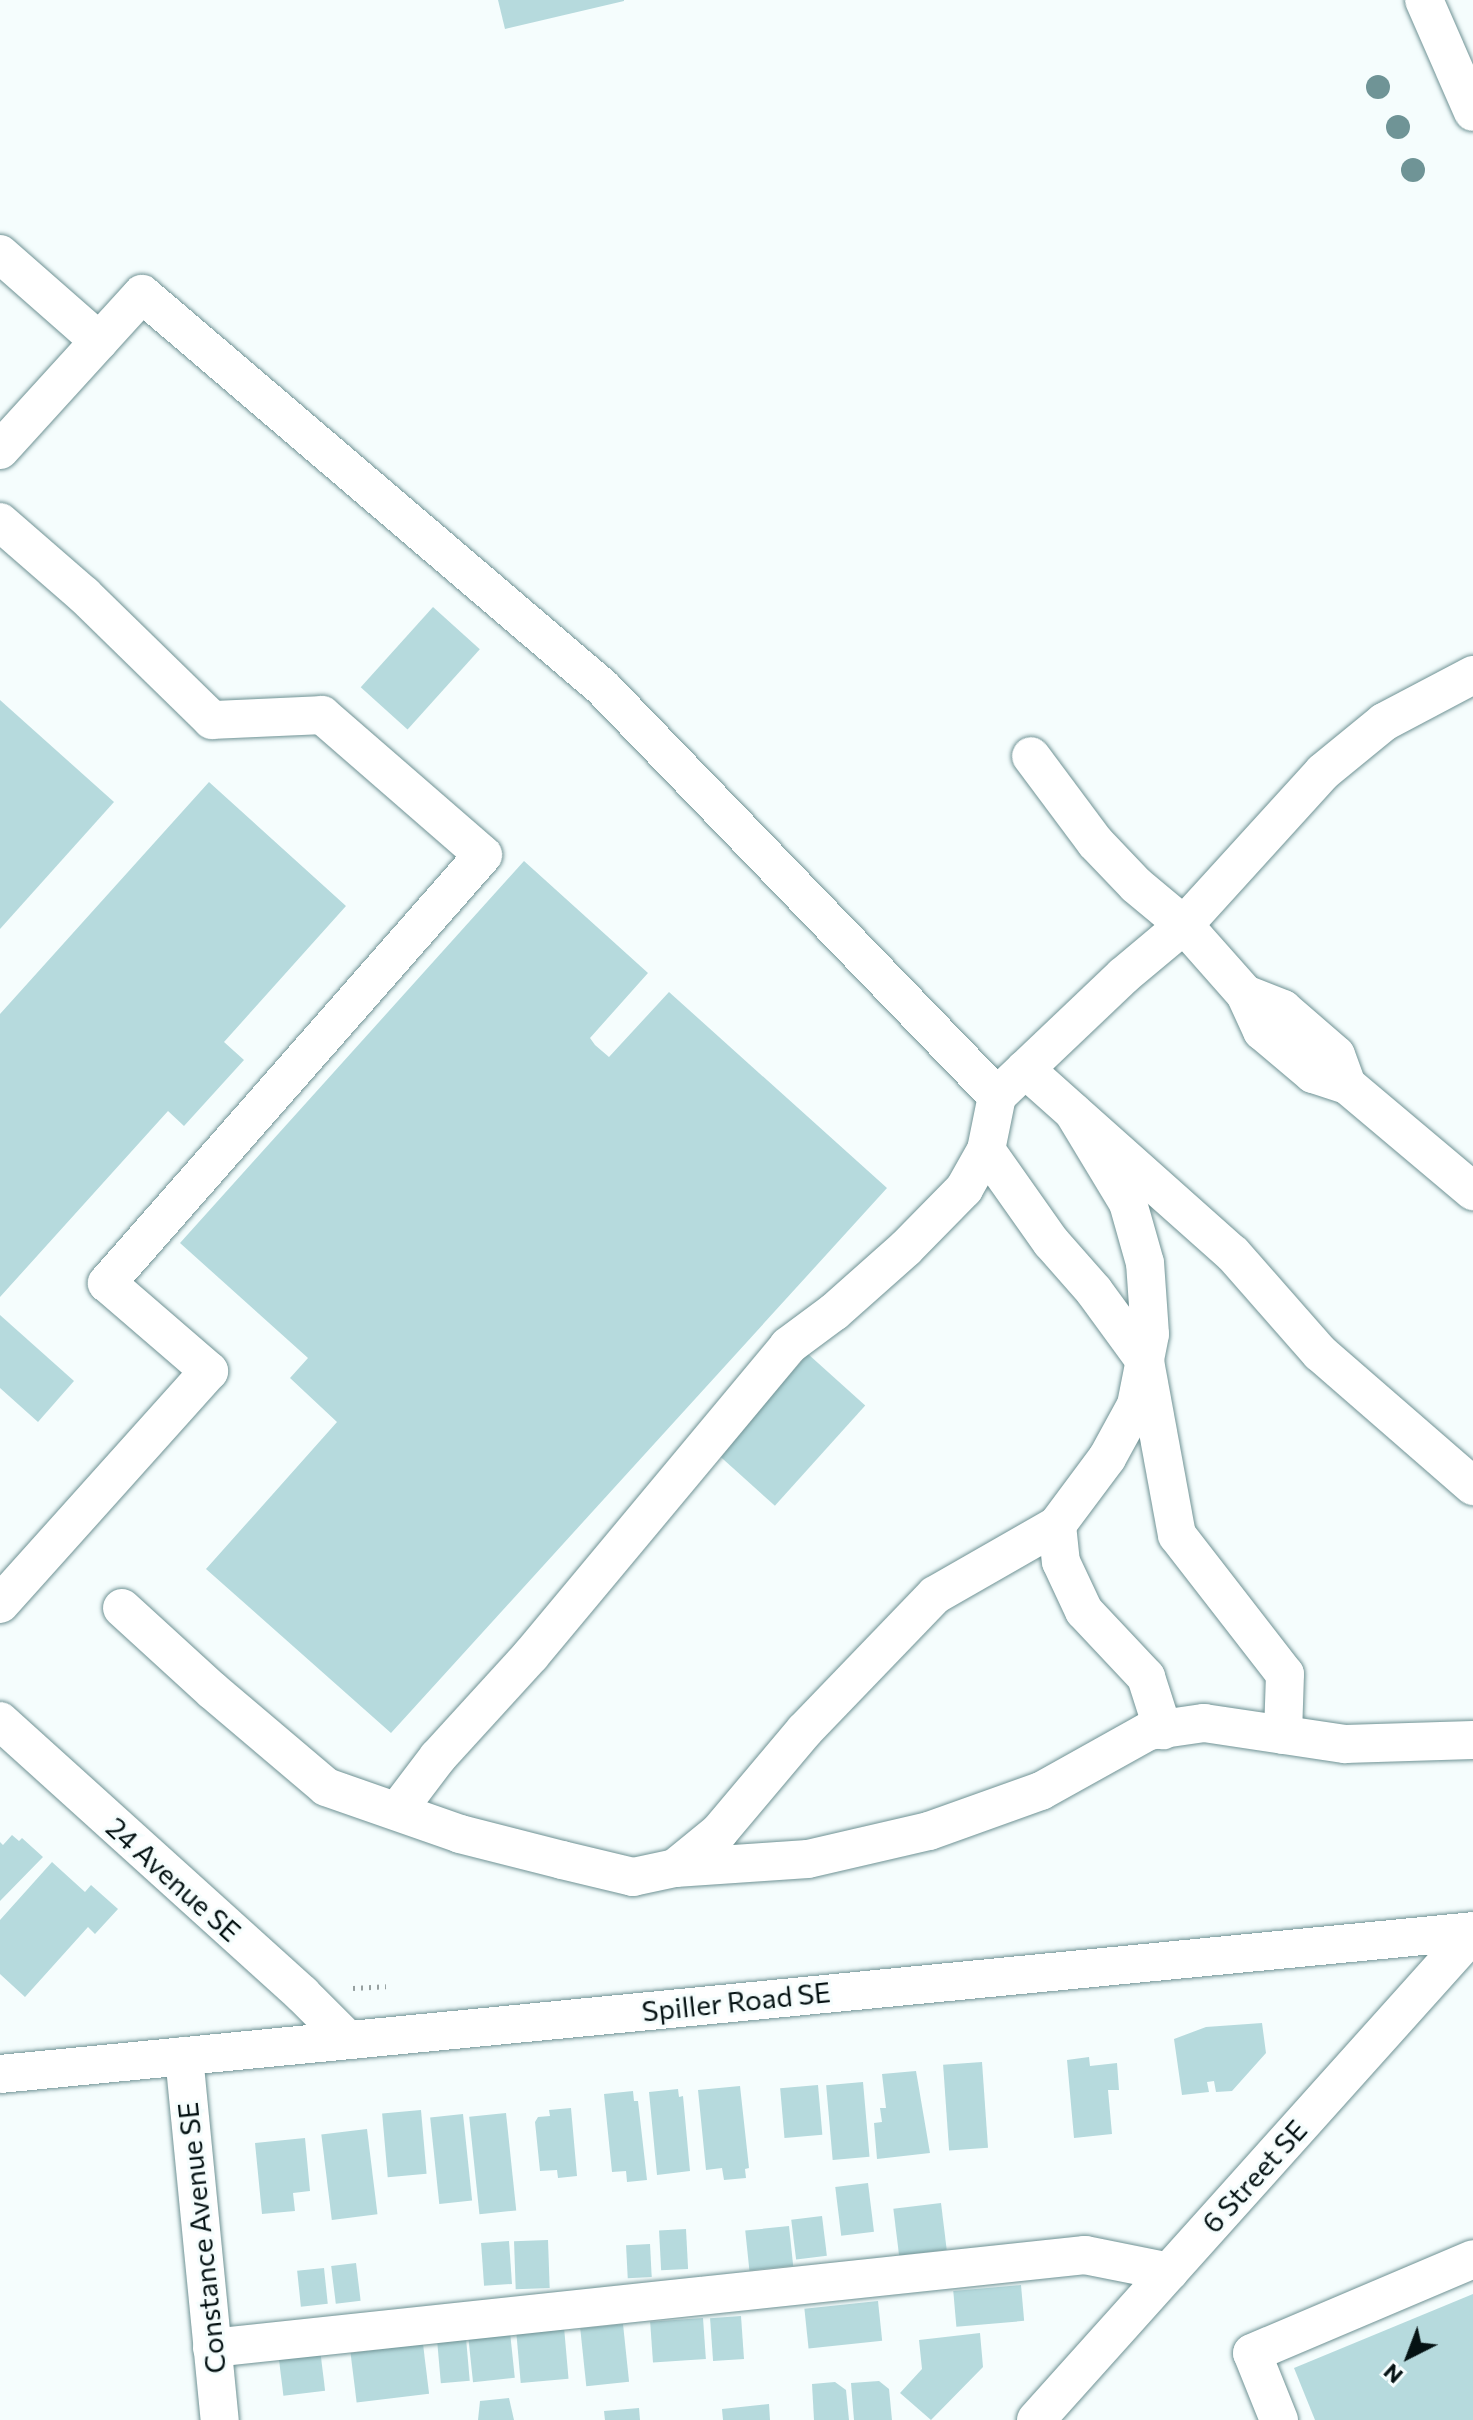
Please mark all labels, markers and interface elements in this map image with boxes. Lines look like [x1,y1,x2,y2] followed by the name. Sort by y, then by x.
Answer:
[100,1810,248,1948] street label: 24 Avenue SE
[640,1974,832,2028] street label: Spiller Road SE
[170,2101,232,2375] street label: Constance Avenue SE
[1195,2113,1313,2239] street label: 6 Street SE
[1369,2316,1449,2396] north arrow
[1377,2359,1408,2390] text: N

